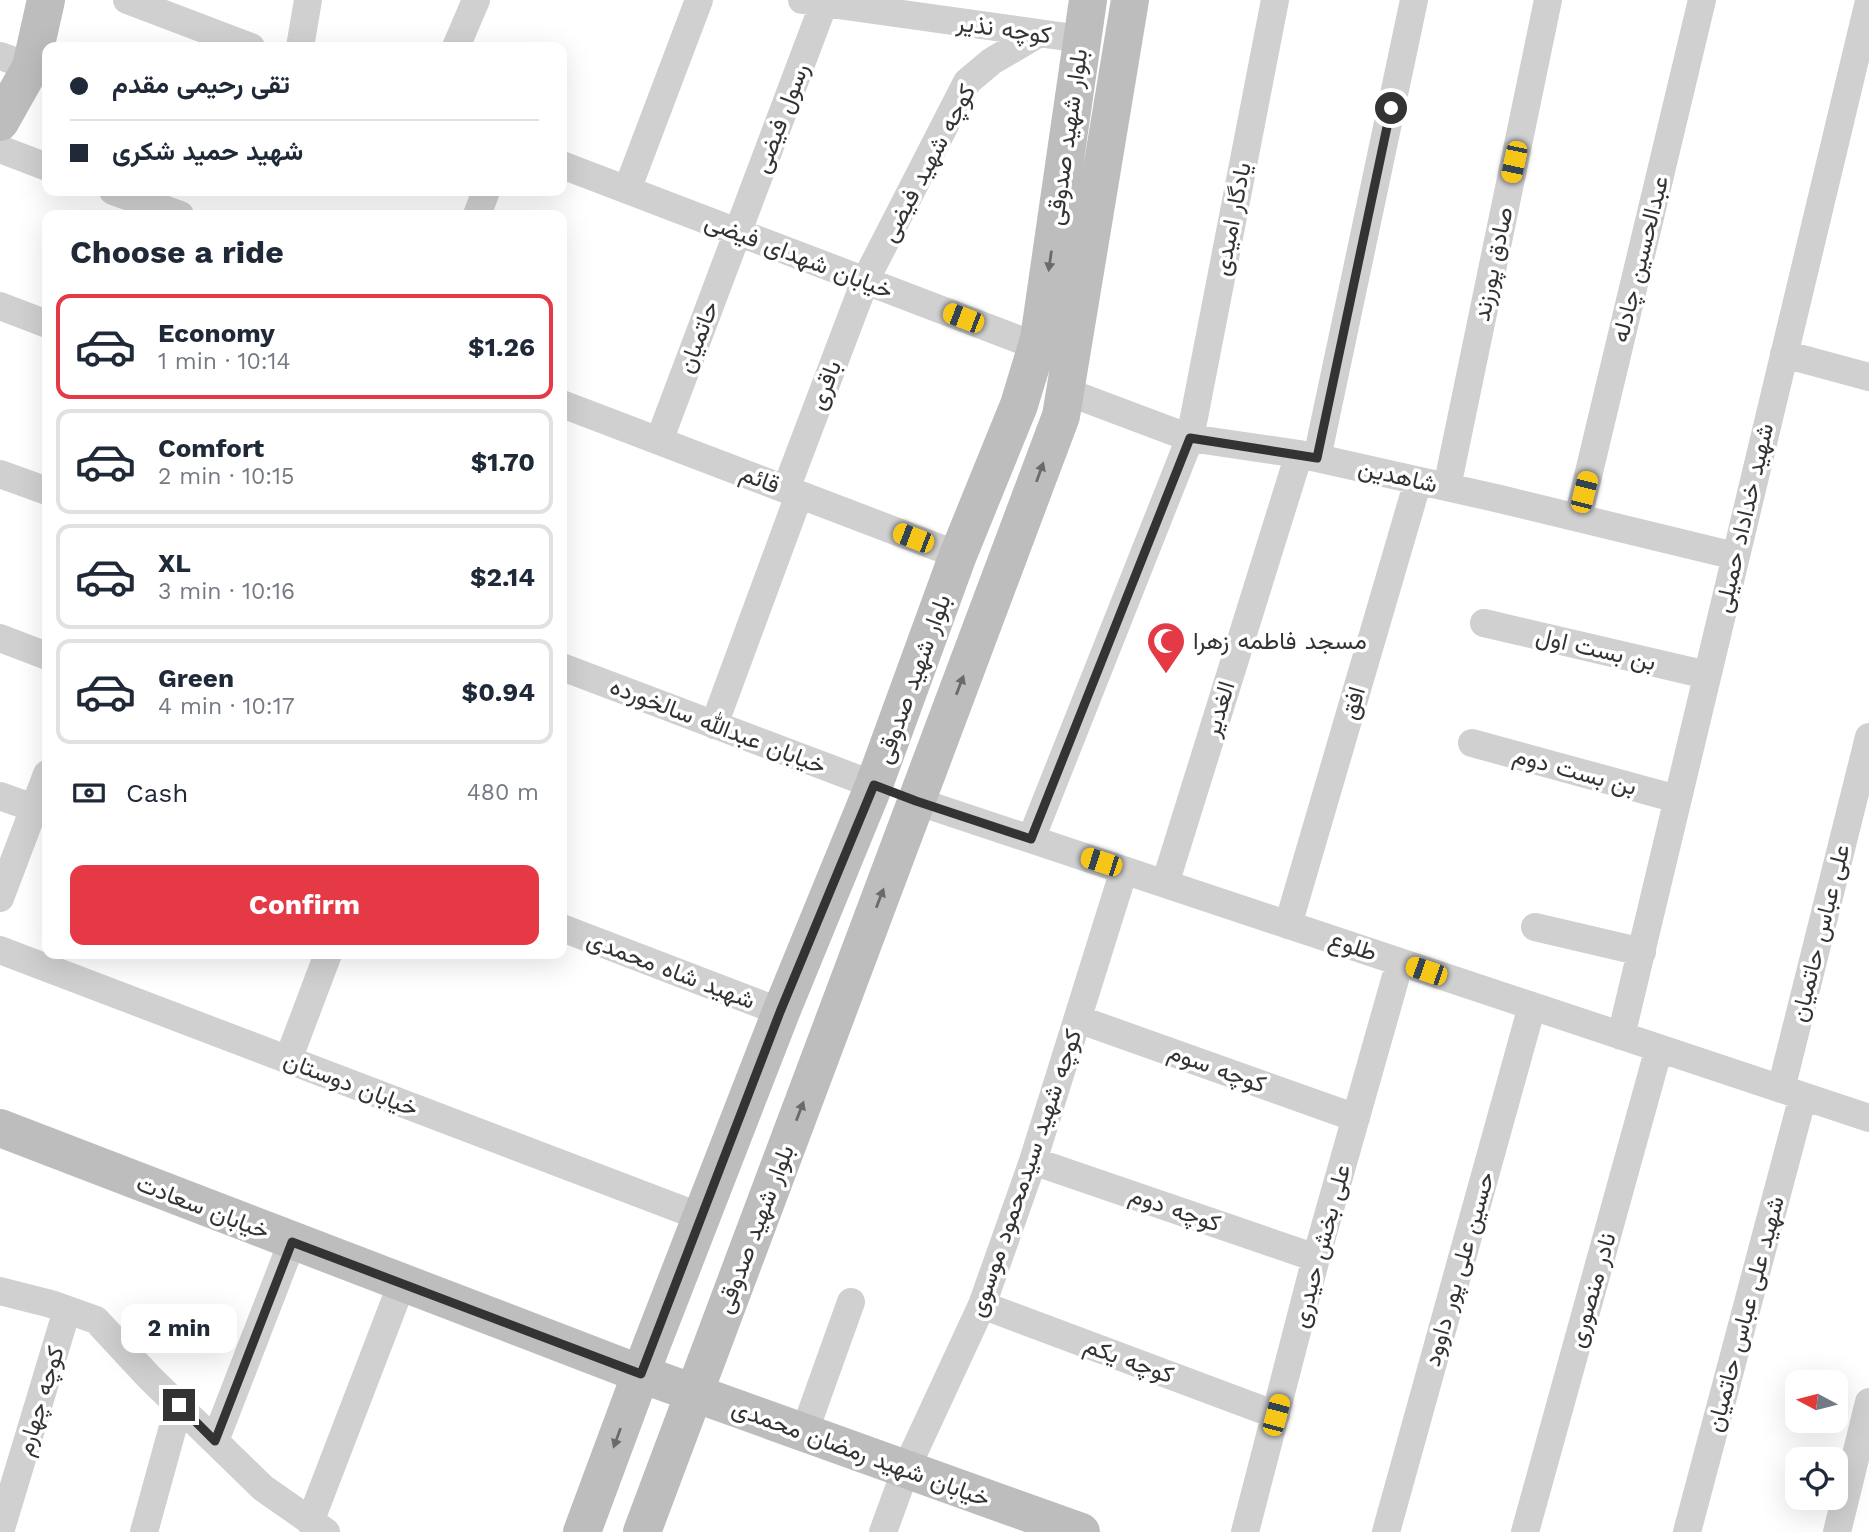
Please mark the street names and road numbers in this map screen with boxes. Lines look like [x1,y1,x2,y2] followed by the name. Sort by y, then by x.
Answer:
[954,8,1053,51] street label: کوچه نذیر
[1041,47,1094,227] street label: بلوار شهید صدوقی
[747,59,816,177] street label: رسول فیضی
[875,79,983,248] street label: کوچه شهید فیضی
[1207,160,1258,278] street label: یادگار امیدی
[1606,173,1676,346] street label: عبدالحسین چادله
[1467,204,1521,324] street label: صادق پورزند
[701,207,897,306] street label: خیابان شهدای فیضی
[672,297,724,377] street label: حاتمیان
[803,356,848,414] street label: باقری
[1709,421,1780,616] street label: شهید خداداد حمیلی
[1356,453,1440,499] street label: شاهدین
[736,459,784,501] street label: قائم
[869,591,958,768] street label: بلوار شهید صدوقی
[1533,622,1659,677] street label: بن بست اول
[606,672,830,781] street label: خیابان عبدالله سالخورده
[1197,678,1242,741] street label: الغدیر
[1335,683,1371,723] street label: افق
[1510,741,1640,803] street label: بن بست دوم
[1784,841,1856,1025] street label: علی عباس حاتمیان
[583,925,759,1016] street label: شهید شاه محمدی
[1325,925,1381,969] street label: طلوع
[963,1026,1089,1321] street label: کوچه شهید سیدمحمود موسوی
[1164,1037,1270,1100] street label: کوچه سوم
[280,1046,422,1123] street label: خیابان دوستان
[710,1141,801,1317] street label: بلوار شهید صدوقی
[1286,1161,1357,1331] street label: علی بخش حیدری
[133,1169,273,1245] street label: خیابان سعادت
[1418,1169,1502,1370] street label: حسین علی پور داوود
[1125,1180,1224,1240] street label: کوچه دوم
[1700,1193,1791,1435] street label: شهید علی عباس حاتمیان
[1562,1229,1623,1351] street label: نادر منصوری
[1080,1331,1177,1391] street label: کوچه یکم
[10,1343,72,1460] street label: کوچه چهارم
[728,1393,994,1514] street label: خیابان شهید رمضان محمدی

